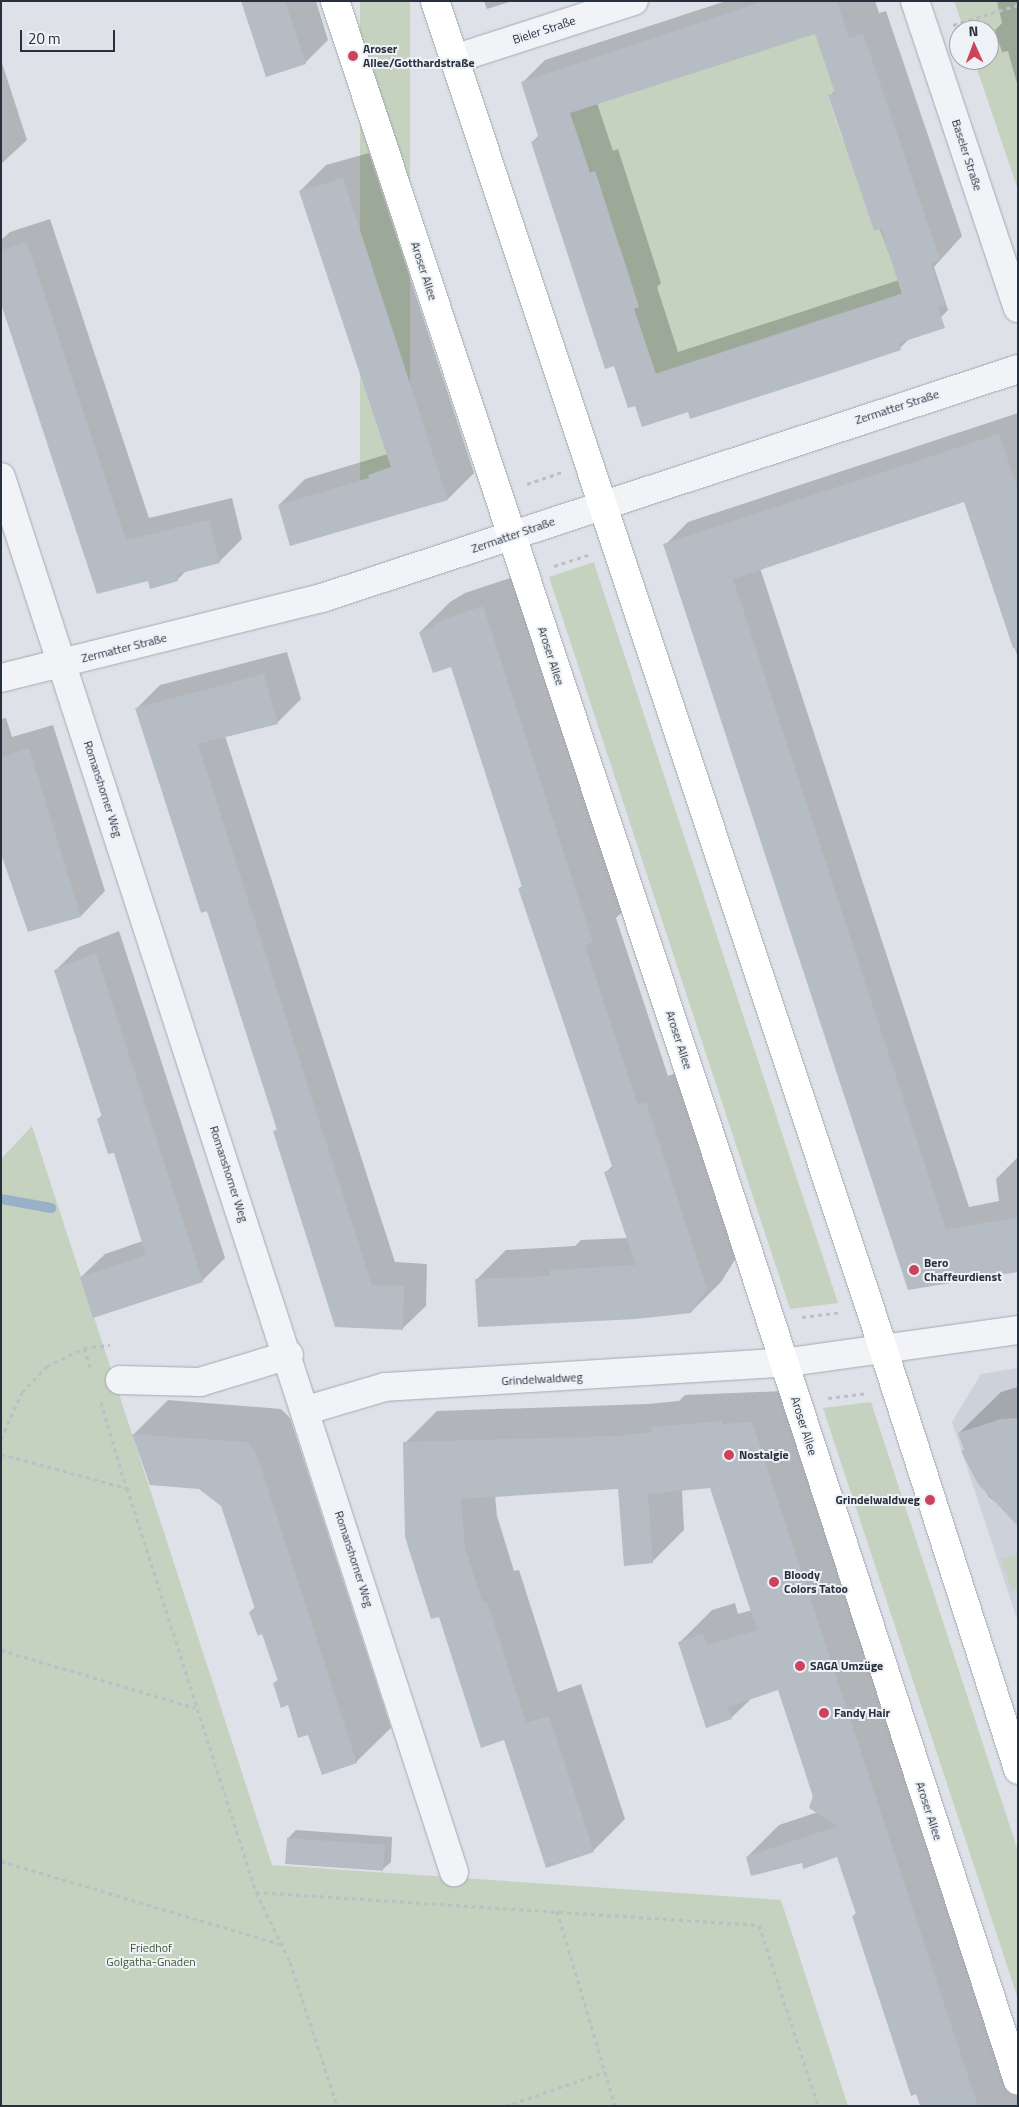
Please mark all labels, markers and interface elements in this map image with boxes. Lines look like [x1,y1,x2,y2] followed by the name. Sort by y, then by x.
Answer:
[511,13,577,47] street label: Bieler Straße
[22,20,118,52] scale bar
[949,20,999,70] north arrow
[968,20,979,41] text: N
[28,27,61,50] text: 20 m
[363,42,475,70] place label: Aroser Allee/Gotthardstraße
[347,50,359,62] marker: Aroser Allee/Gotthardstraße
[949,117,985,193] street label: Baseler Straße
[408,240,440,302] street label: Aroser Allee
[853,387,941,427] street label: Zermatter Straße
[469,514,557,556] street label: Zermatter Straße
[535,625,567,687] street label: Aroser Allee
[80,630,168,666] street label: Zermatter Straße
[81,739,125,839] street label: Romanshorner Weg
[663,1009,695,1071] street label: Aroser Allee
[207,1124,251,1224] street label: Romanshorner Weg
[924,1256,1001,1284] place label: Bero Chaffeurdienst
[908,1264,920,1276] marker: Bero Chaffeurdienst
[501,1370,583,1388] street label: Grindelwaldweg
[788,1395,820,1457] street label: Aroser Allee
[739,1448,789,1462] place label: Nostalgie
[723,1449,735,1461] marker: Nostalgie
[836,1493,920,1507] place label: Grindelwaldweg
[924,1494,936,1506] marker: Grindelwaldweg
[332,1509,376,1609] street label: Romanshorner Weg
[784,1568,848,1596] place label: Bloody Colors Tatoo
[768,1576,780,1588] marker: Bloody Colors Tatoo
[810,1659,883,1673] place label: SAGA Umzüge
[794,1660,806,1672] marker: SAGA Umzüge
[834,1706,890,1720] place label: Fandy Hair
[818,1707,830,1719] marker: Fandy Hair
[913,1780,945,1842] street label: Aroser Allee
[106,1941,196,1969] park label: Friedhof Golgatha-Gnaden

